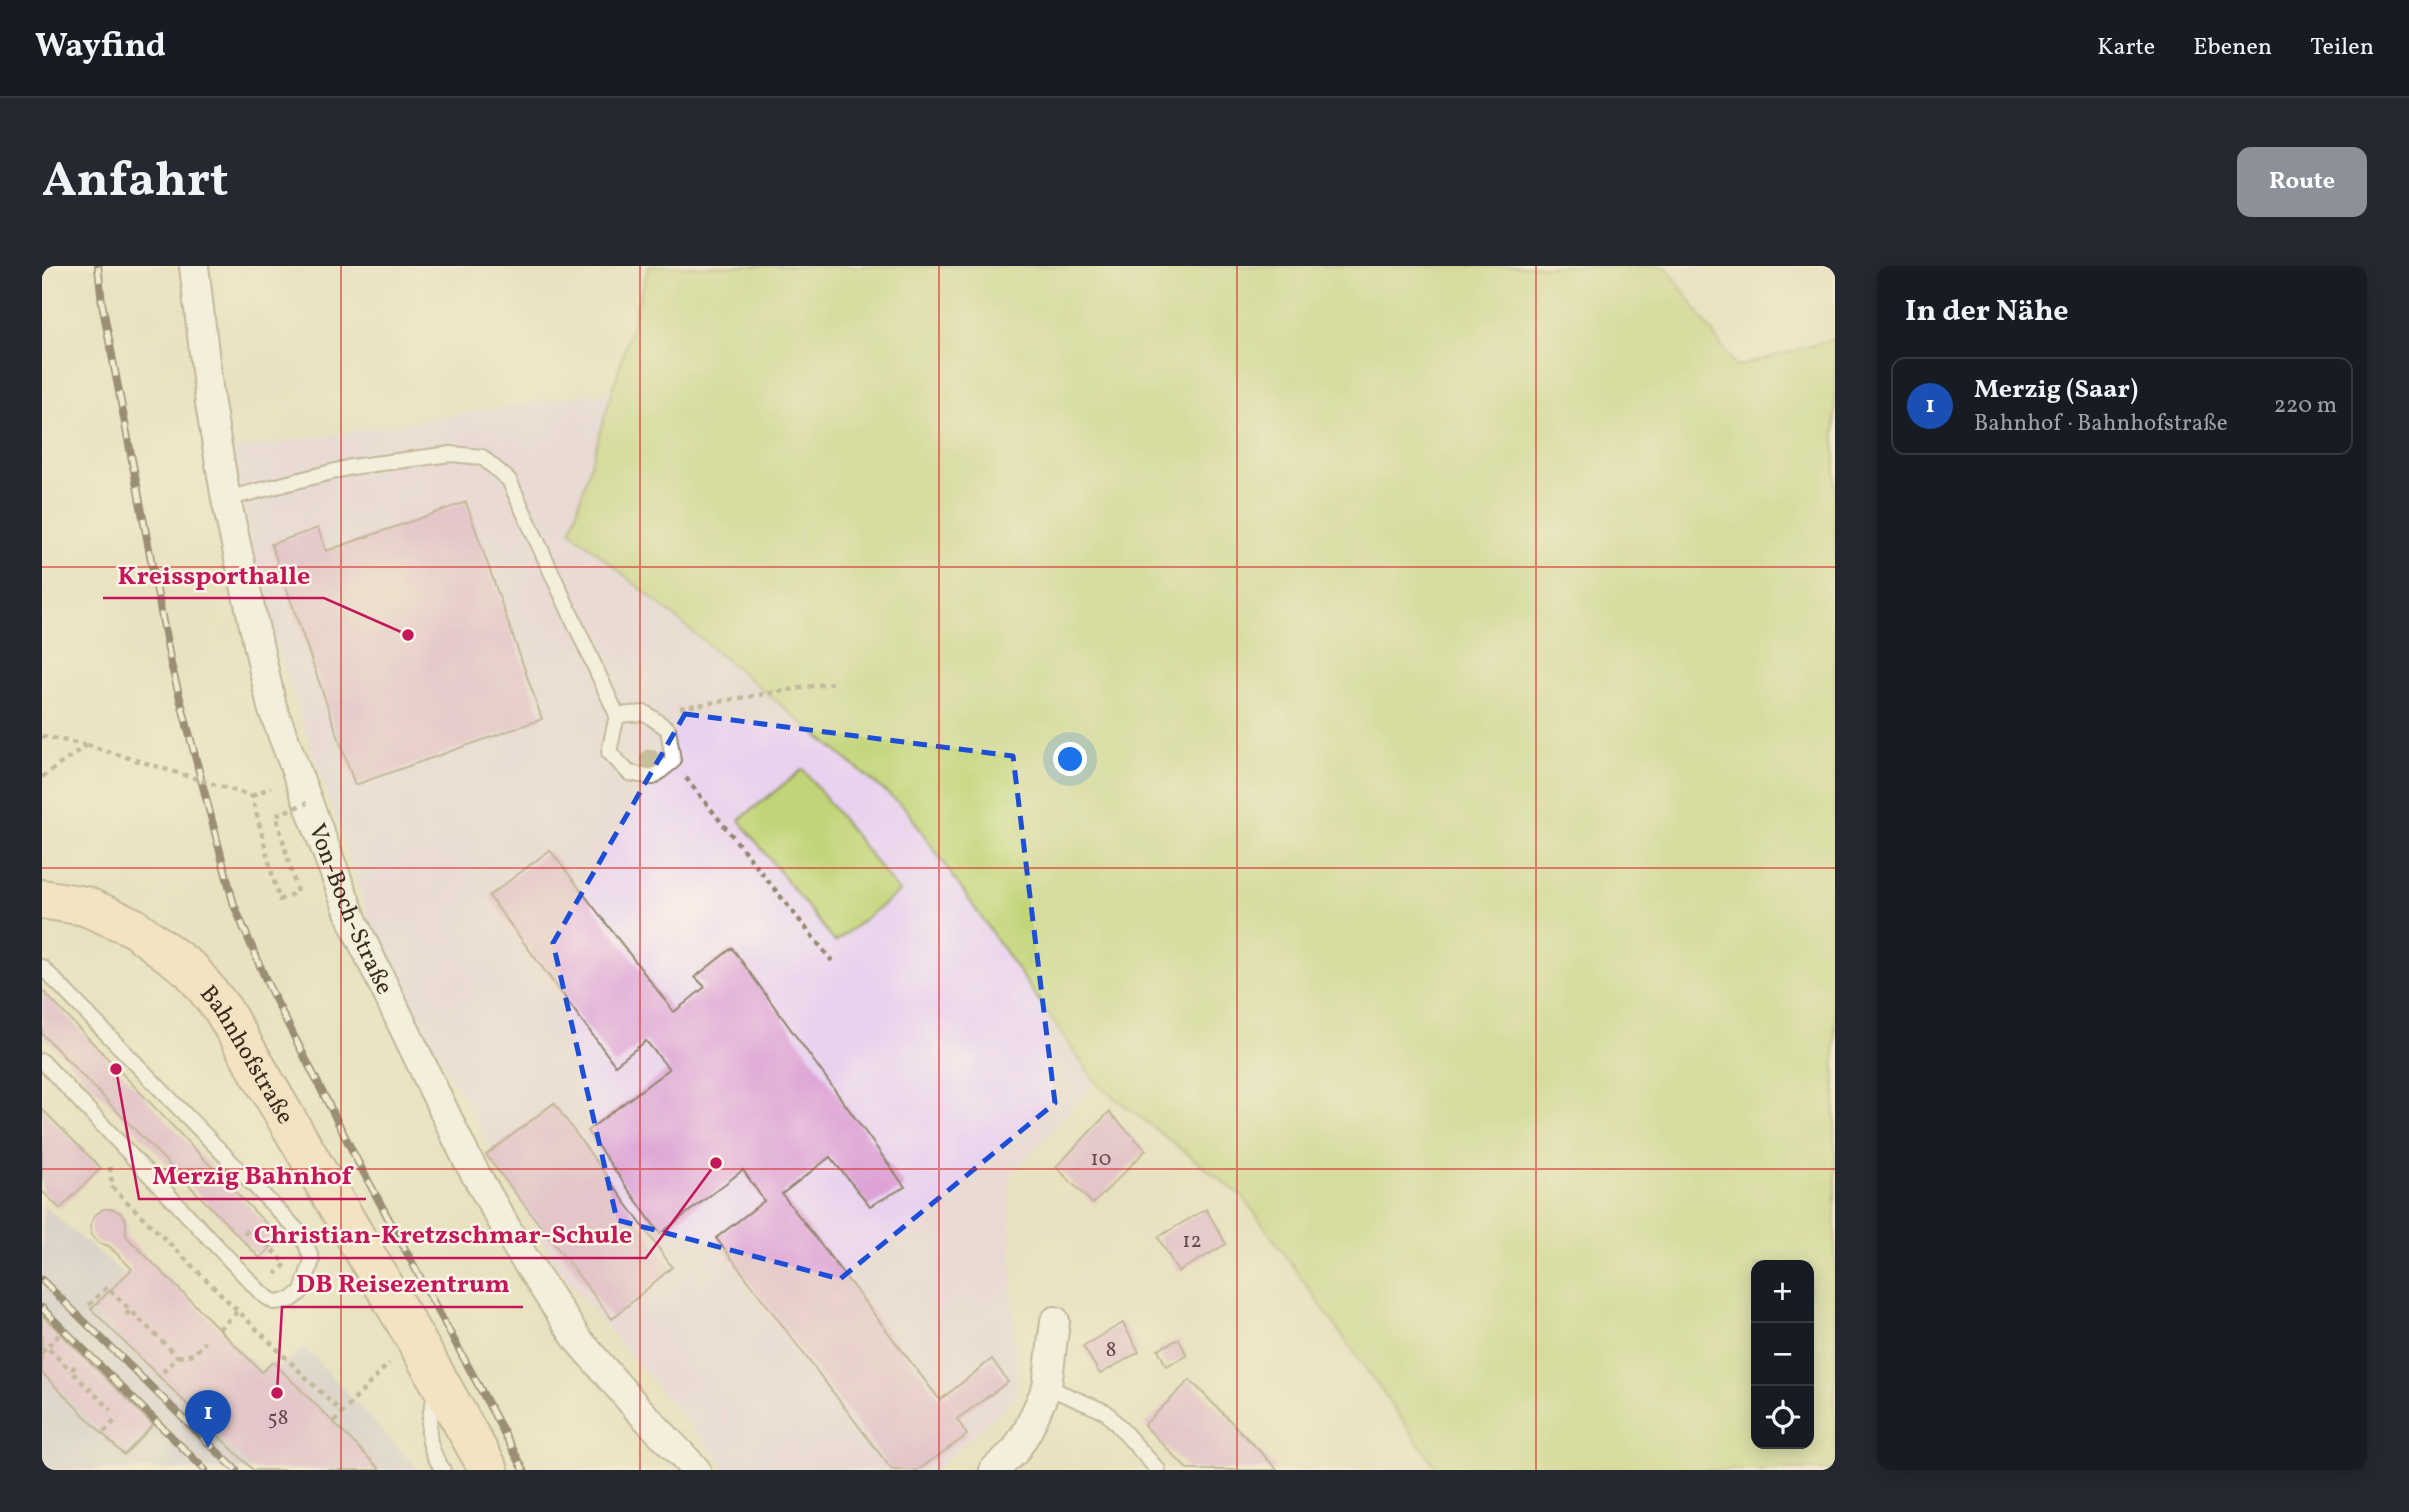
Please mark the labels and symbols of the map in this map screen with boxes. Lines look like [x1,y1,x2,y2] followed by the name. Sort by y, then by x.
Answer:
[103,551,324,598] callout: Kreissporthalle
[118,559,310,595] text: Kreissporthalle
[1053,742,1087,776] your location
[299,819,400,1001] street label: Von-Boch-Straße
[191,979,301,1131] street label: Bahnhofstraße
[1091,1145,1111,1174] house number: 10
[139,1152,366,1199] callout: Merzig Bahnhof
[152,1159,355,1195] text: Merzig Bahnhof
[240,1211,646,1258] callout: Christian-Kretzschmar-Schule
[254,1218,632,1254] text: Christian-Kretzschmar-Schule
[1182,1227,1202,1256] house number: 12
[282,1260,523,1307] callout: DB Reisezentrum
[296,1267,510,1303] text: DB Reisezentrum
[1106,1336,1116,1365] house number: 8
[185,1390,231,1448] pin: 1
[268,1404,288,1433] house number: 58

